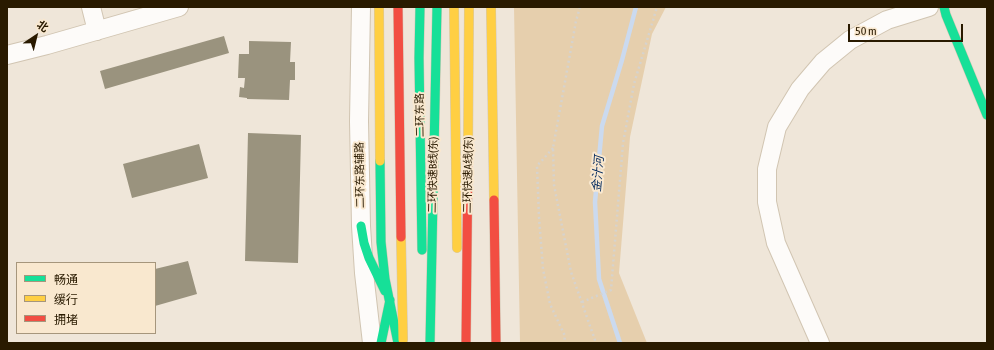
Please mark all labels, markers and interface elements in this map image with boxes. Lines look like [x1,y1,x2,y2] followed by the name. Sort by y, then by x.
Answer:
[16,16,56,56] north arrow
[850,16,965,42] scale bar
[35,18,51,34] text: 北
[855,24,877,38] text: 50 m
[413,93,427,137] street label: 二环东路
[426,137,440,213] street label: 二环快速B线(东)
[461,137,475,213] street label: 二环快速A线(东)
[353,142,367,208] street label: 二环东路辅路
[589,155,607,193] water label: 金汁河
[16,262,156,334] legend
[54,273,78,287] text: 畅通
[54,293,78,307] text: 缓行
[54,313,78,327] text: 拥堵

